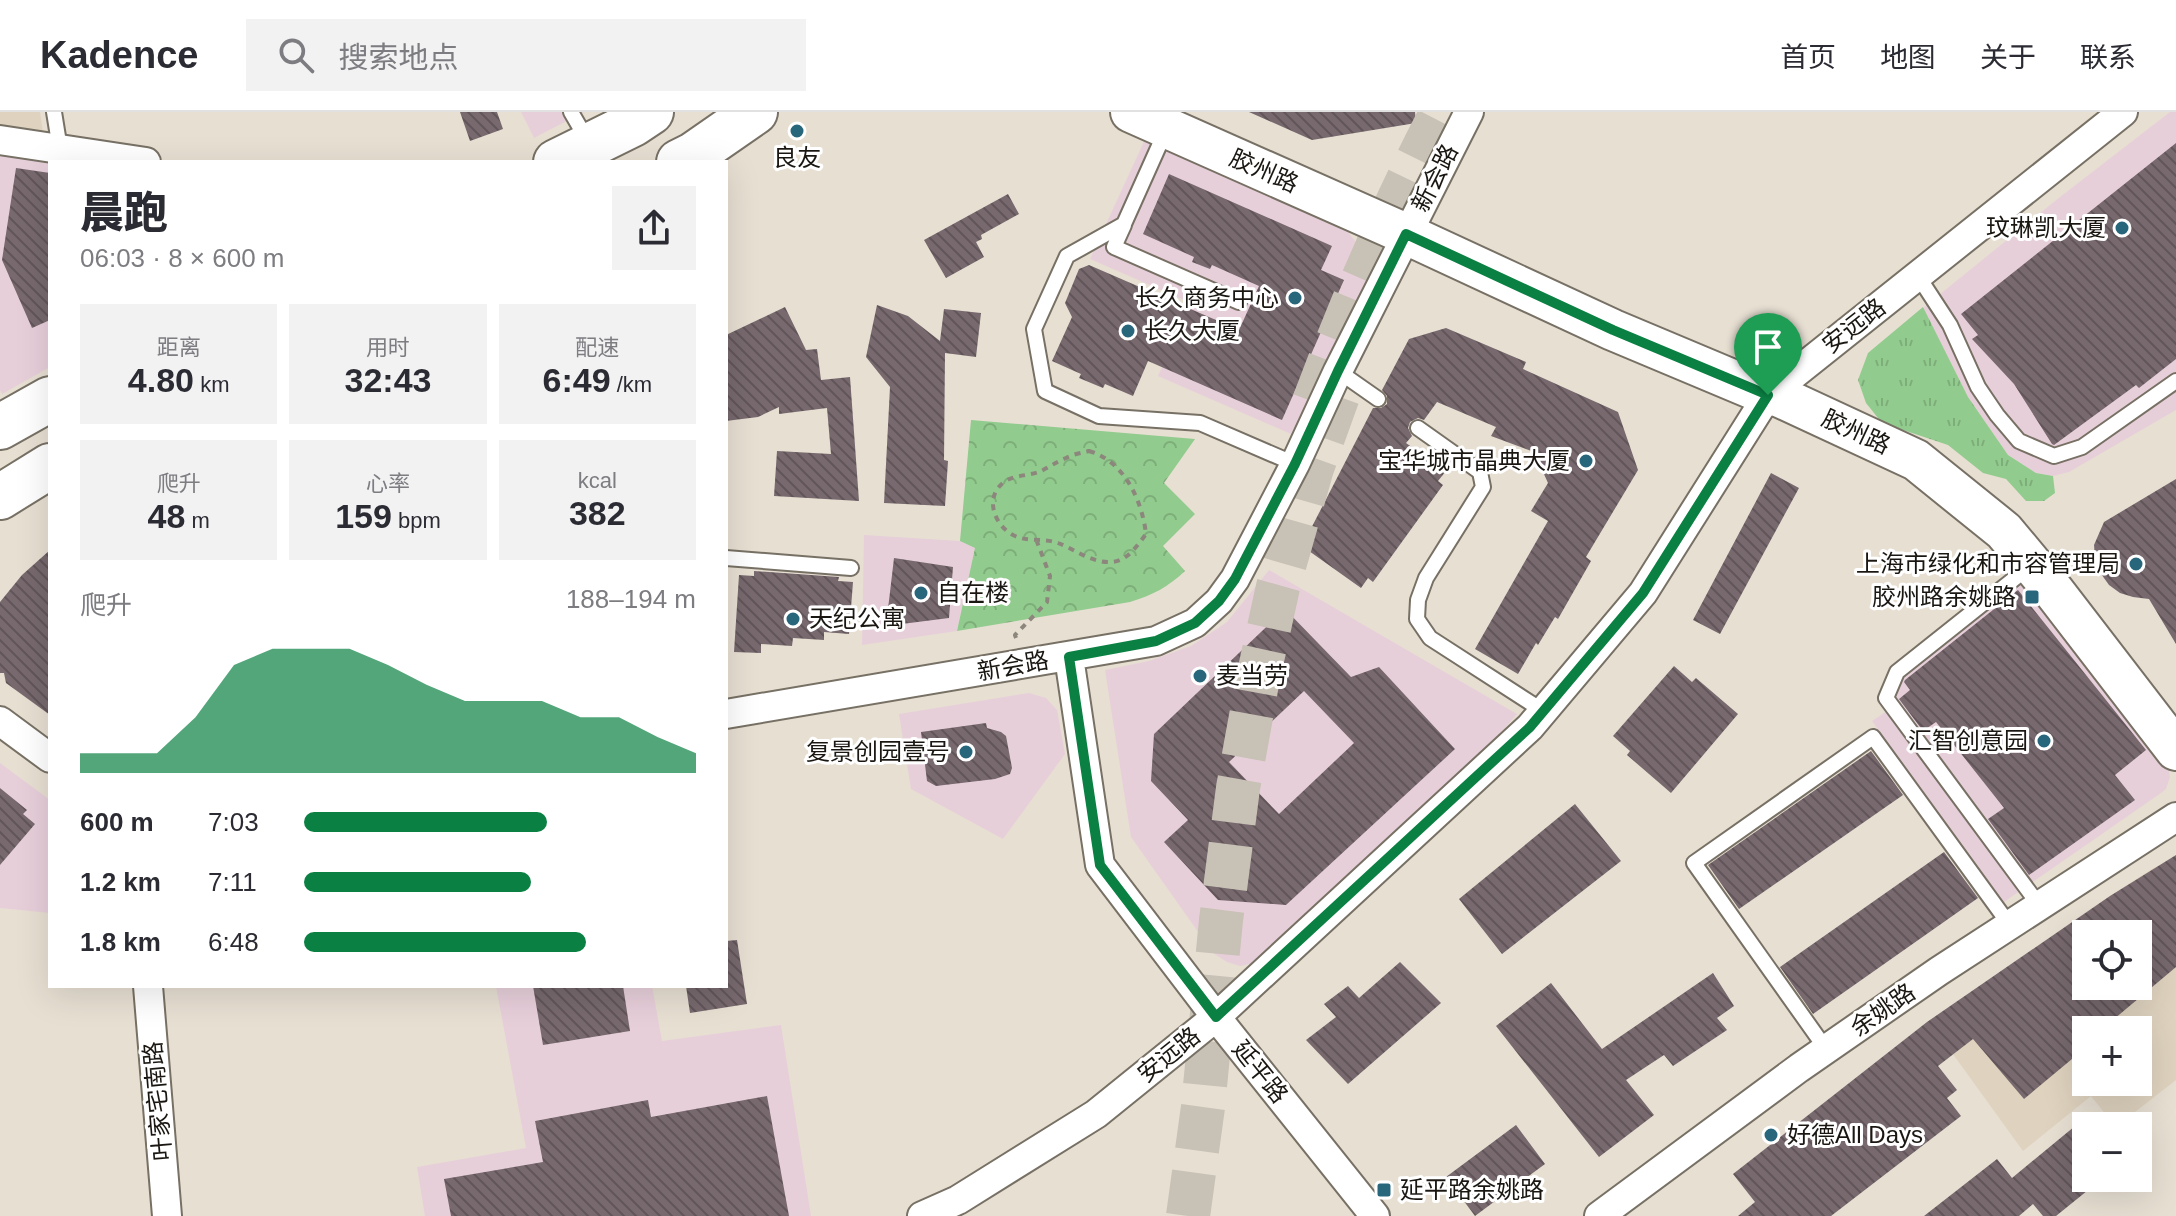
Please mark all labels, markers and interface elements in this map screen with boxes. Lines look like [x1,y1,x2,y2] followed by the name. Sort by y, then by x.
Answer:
[246,19,806,91] search box
[274,33,318,77] icon: search
[40,34,198,76] text: Kadence
[338,41,458,74] text: 搜索地点
[1780,42,1836,73] text: 首页
[1880,42,1936,73] text: 地图
[1980,42,2036,73] text: 关于
[2080,42,2136,73] text: 联系
[788,122,806,140] marker: 良友
[1406,140,1463,216] street label: 新会路
[773,144,821,171] place label: 良友
[1226,144,1303,198] street label: 胶州路
[612,186,696,270] button: share
[80,188,168,237] text: 晨跑
[1986,214,2106,241] place label: 玟琳凯大厦
[2113,219,2131,237] marker: 玟琳凯大厦
[80,243,285,273] text: 06:03 · 8 × 600 m
[1135,284,1279,311] place label: 长久商务中心
[1286,289,1304,307] marker: 长久商务中心
[1817,293,1890,358] street label: 安远路
[1734,313,1802,395] pin
[1144,317,1240,344] place label: 长久大厦
[1119,322,1137,340] marker: 长久大厦
[1746,325,1790,369] icon: arrive
[157,335,201,360] text: 距离
[366,335,410,360] text: 用时
[575,335,619,360] text: 配速
[128,361,194,399] text: 4.80
[345,361,431,399] text: 32:43
[543,361,611,399] text: 6:49
[194,372,229,397] text: km
[611,372,652,397] text: /km
[1818,404,1895,459] street label: 胶州路
[1378,447,1570,474] place label: 宝华城市晶典大厦
[1577,452,1595,470] marker: 宝华城市晶典大厦
[578,468,617,493] text: kcal
[157,471,201,496] text: 爬升
[366,471,410,496] text: 心率
[569,494,626,532] text: 382
[148,497,185,535] text: 48
[335,497,392,535] text: 159
[185,508,210,533] text: m
[392,508,441,533] text: bpm
[1856,550,2120,577] place label: 上海市绿化和市容管理局
[2127,555,2145,573] marker: 上海市绿化和市容管理局
[937,579,1009,606] place label: 自在楼
[1872,583,2016,610] place label: 胶州路余姚路
[566,584,696,614] text: 188–194 m
[912,584,930,602] marker: 自在楼
[2023,588,2041,606] marker: 胶州路余姚路
[80,590,132,620] text: 爬升
[809,605,905,632] place label: 天纪公寓
[784,610,802,628] marker: 天纪公寓
[975,646,1051,685] street label: 新会路
[1216,662,1288,689] place label: 麦当劳
[1191,667,1209,685] marker: 麦当劳
[1908,727,2028,754] place label: 汇智创意园
[2035,732,2053,750] marker: 汇智创意园
[806,738,950,765] place label: 复景创园壹号
[957,743,975,761] marker: 复景创园壹号
[80,807,154,837] text: 600 m
[208,807,259,837] text: 7:03
[80,867,161,897] text: 1.2 km
[208,867,257,897] text: 7:11
[2072,920,2152,1192] map controls
[2072,920,2152,1000] button: locate
[80,927,161,957] text: 1.8 km
[208,927,259,957] text: 6:48
[1845,978,1920,1041] street label: 余姚路
[2072,1016,2152,1096] button: +
[1132,1021,1205,1088] street label: 安远路
[1227,1035,1294,1108] street label: 延平路
[139,1040,176,1162] street label: 叶家宅南路
[2072,1112,2152,1192] button: −
[1787,1121,1923,1148] place label: 好德All Days
[1762,1126,1780,1144] marker: 好德All Days
[1400,1176,1544,1203] place label: 延平路余姚路
[1375,1181,1393,1199] marker: 延平路余姚路

